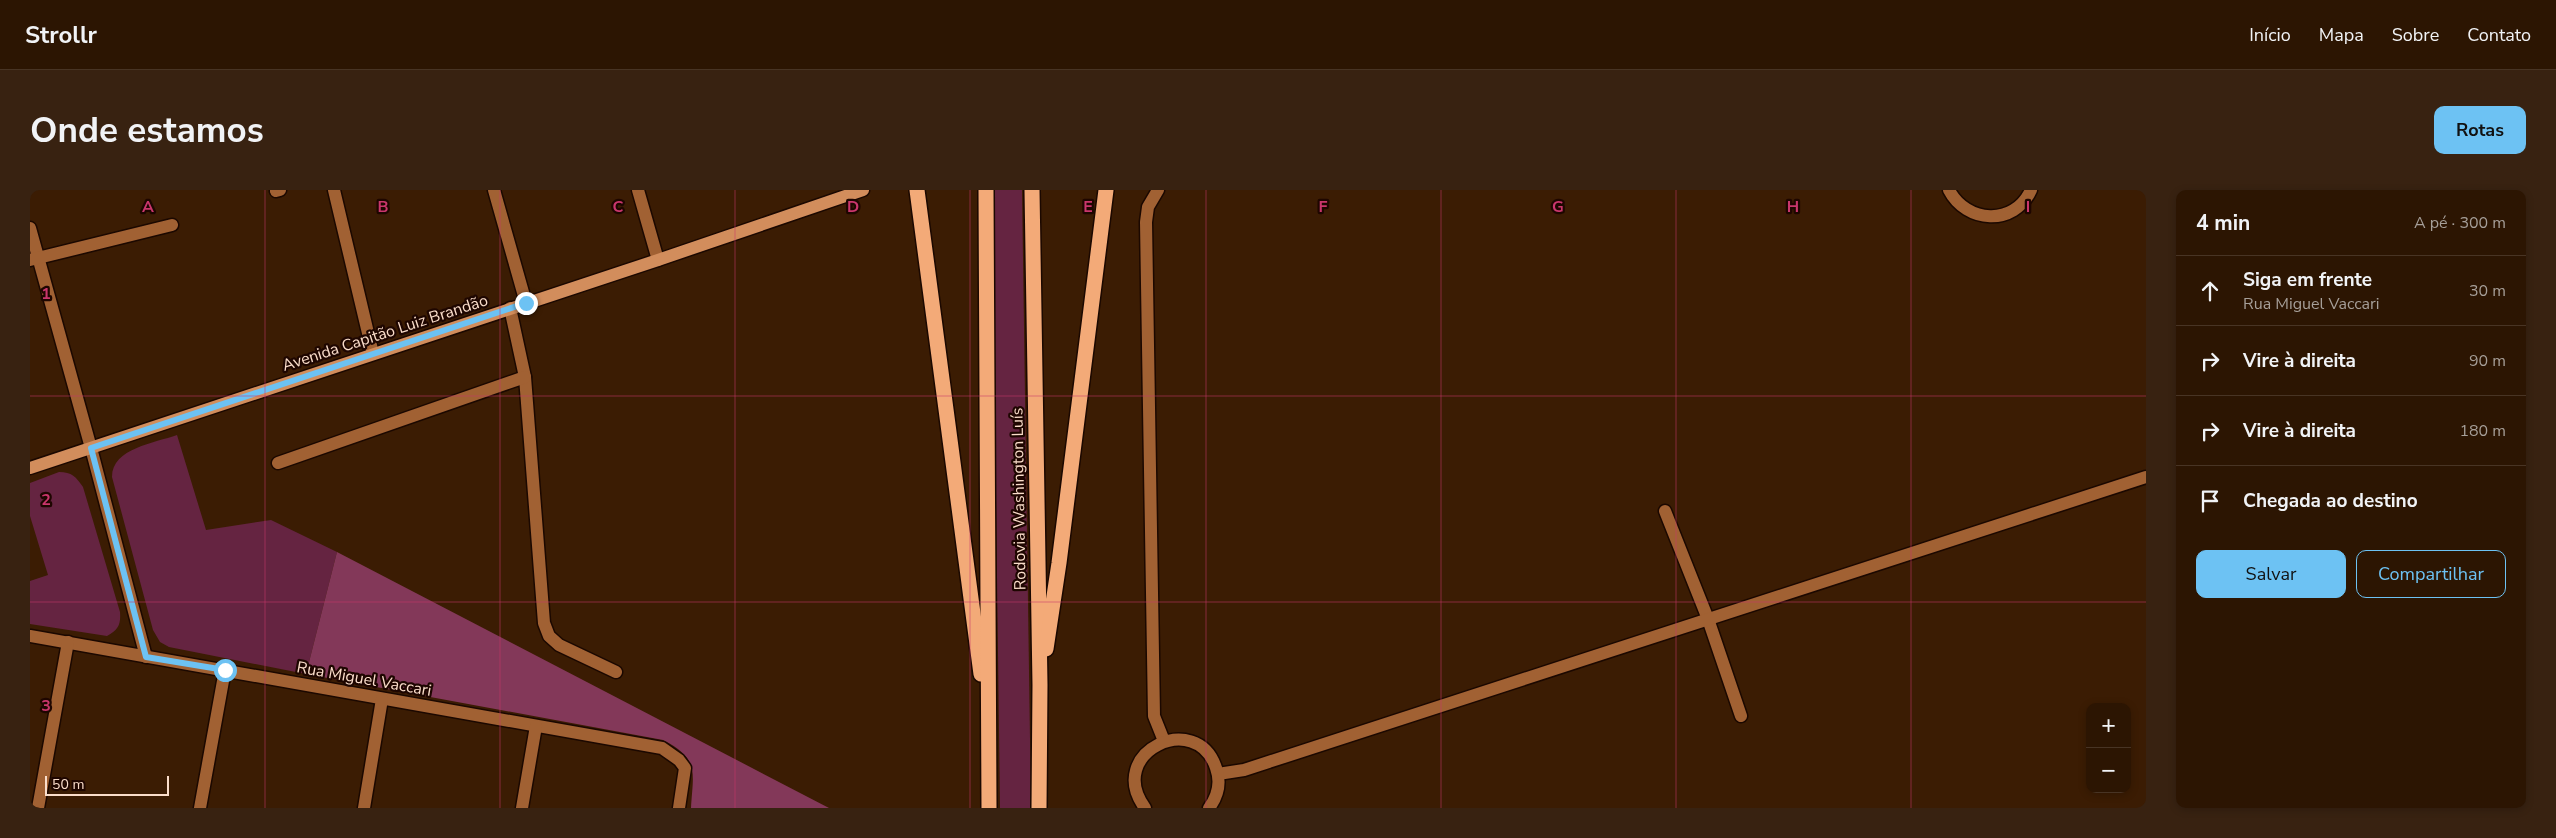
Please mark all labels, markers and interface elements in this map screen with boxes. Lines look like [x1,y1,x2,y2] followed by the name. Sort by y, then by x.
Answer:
[25,19,97,51] text: Strollr
[2249,23,2291,47] text: Início
[2319,23,2364,47] text: Mapa
[2392,23,2439,47] text: Sobre
[2467,23,2531,47] text: Contato
[2434,106,2526,154] button: Rotas
[30,107,264,154] text: Onde estamos
[142,196,154,218] text: A
[377,196,389,218] text: B
[613,196,624,218] text: C
[847,196,859,218] text: D
[1083,196,1093,218] text: E
[1319,196,1328,218] text: F
[1552,196,1564,218] text: G
[1787,196,1799,218] text: H
[2026,196,2030,218] text: I
[2196,209,2250,237] text: 4 min
[2414,212,2506,234] text: A pé · 300 m
[2243,267,2372,293] text: Siga em frente
[2196,277,2224,305] icon: ahead
[2469,280,2506,302] text: 30 m
[41,283,51,305] text: 1
[279,289,491,377] street label: Avenida Capitão Luiz Brandão
[515,292,538,315] route end
[2243,293,2379,315] text: Rua Miguel Vaccari
[2196,347,2224,375] icon: right
[2243,348,2356,374] text: Vire à direita
[2469,350,2506,372] text: 90 m
[1006,407,1032,591] street label: Rodovia Washington Luís
[2196,417,2224,445] icon: right
[2243,418,2356,444] text: Vire à direita
[2459,420,2506,442] text: 180 m
[2196,487,2224,515] icon: arrive
[2243,488,2418,514] text: Chegada ao destino
[41,489,51,511] text: 2
[2196,550,2346,598] button: Salvar
[2356,550,2506,598] button: Compartilhar
[295,656,433,702] street label: Rua Miguel Vaccari
[214,659,237,682] route start
[41,695,51,717] text: 3
[2086,703,2131,793] map controls
[2086,703,2131,748] button: +
[2086,748,2131,793] button: −
[45,773,169,796] scale bar
[52,775,84,794] text: 50 m

